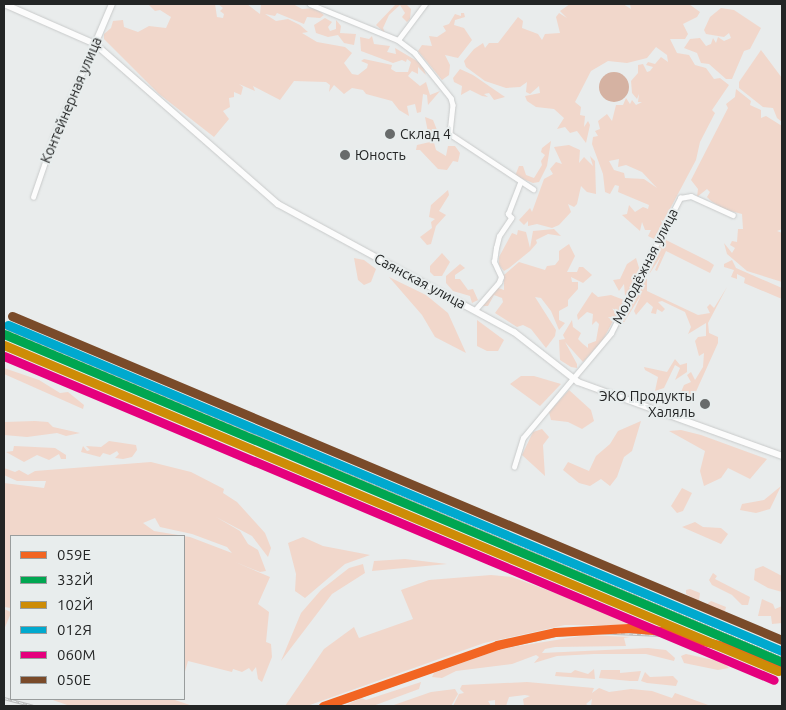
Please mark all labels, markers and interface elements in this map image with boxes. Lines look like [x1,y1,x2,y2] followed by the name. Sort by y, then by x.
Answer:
[37,34,105,166] street label: Контейнерная улица
[400,126,451,142] place label: Склад 4
[384,128,396,140] marker: Склад 4
[355,147,406,163] place label: Юность
[339,149,351,161] marker: Юность
[609,205,681,327] street label: Молодёжная улица
[371,250,469,312] street label: Саянская улица
[599,388,695,421] place label: ЭКО Продукты Халяль
[699,398,711,410] marker: ЭКО Продукты Халяль
[10,535,185,700] legend
[57,546,91,563] text: 059Е
[57,571,93,588] text: 332Й
[57,596,93,613] text: 102Й
[57,621,92,638] text: 012Я
[57,646,95,663] text: 060М
[57,671,91,688] text: 050Е

